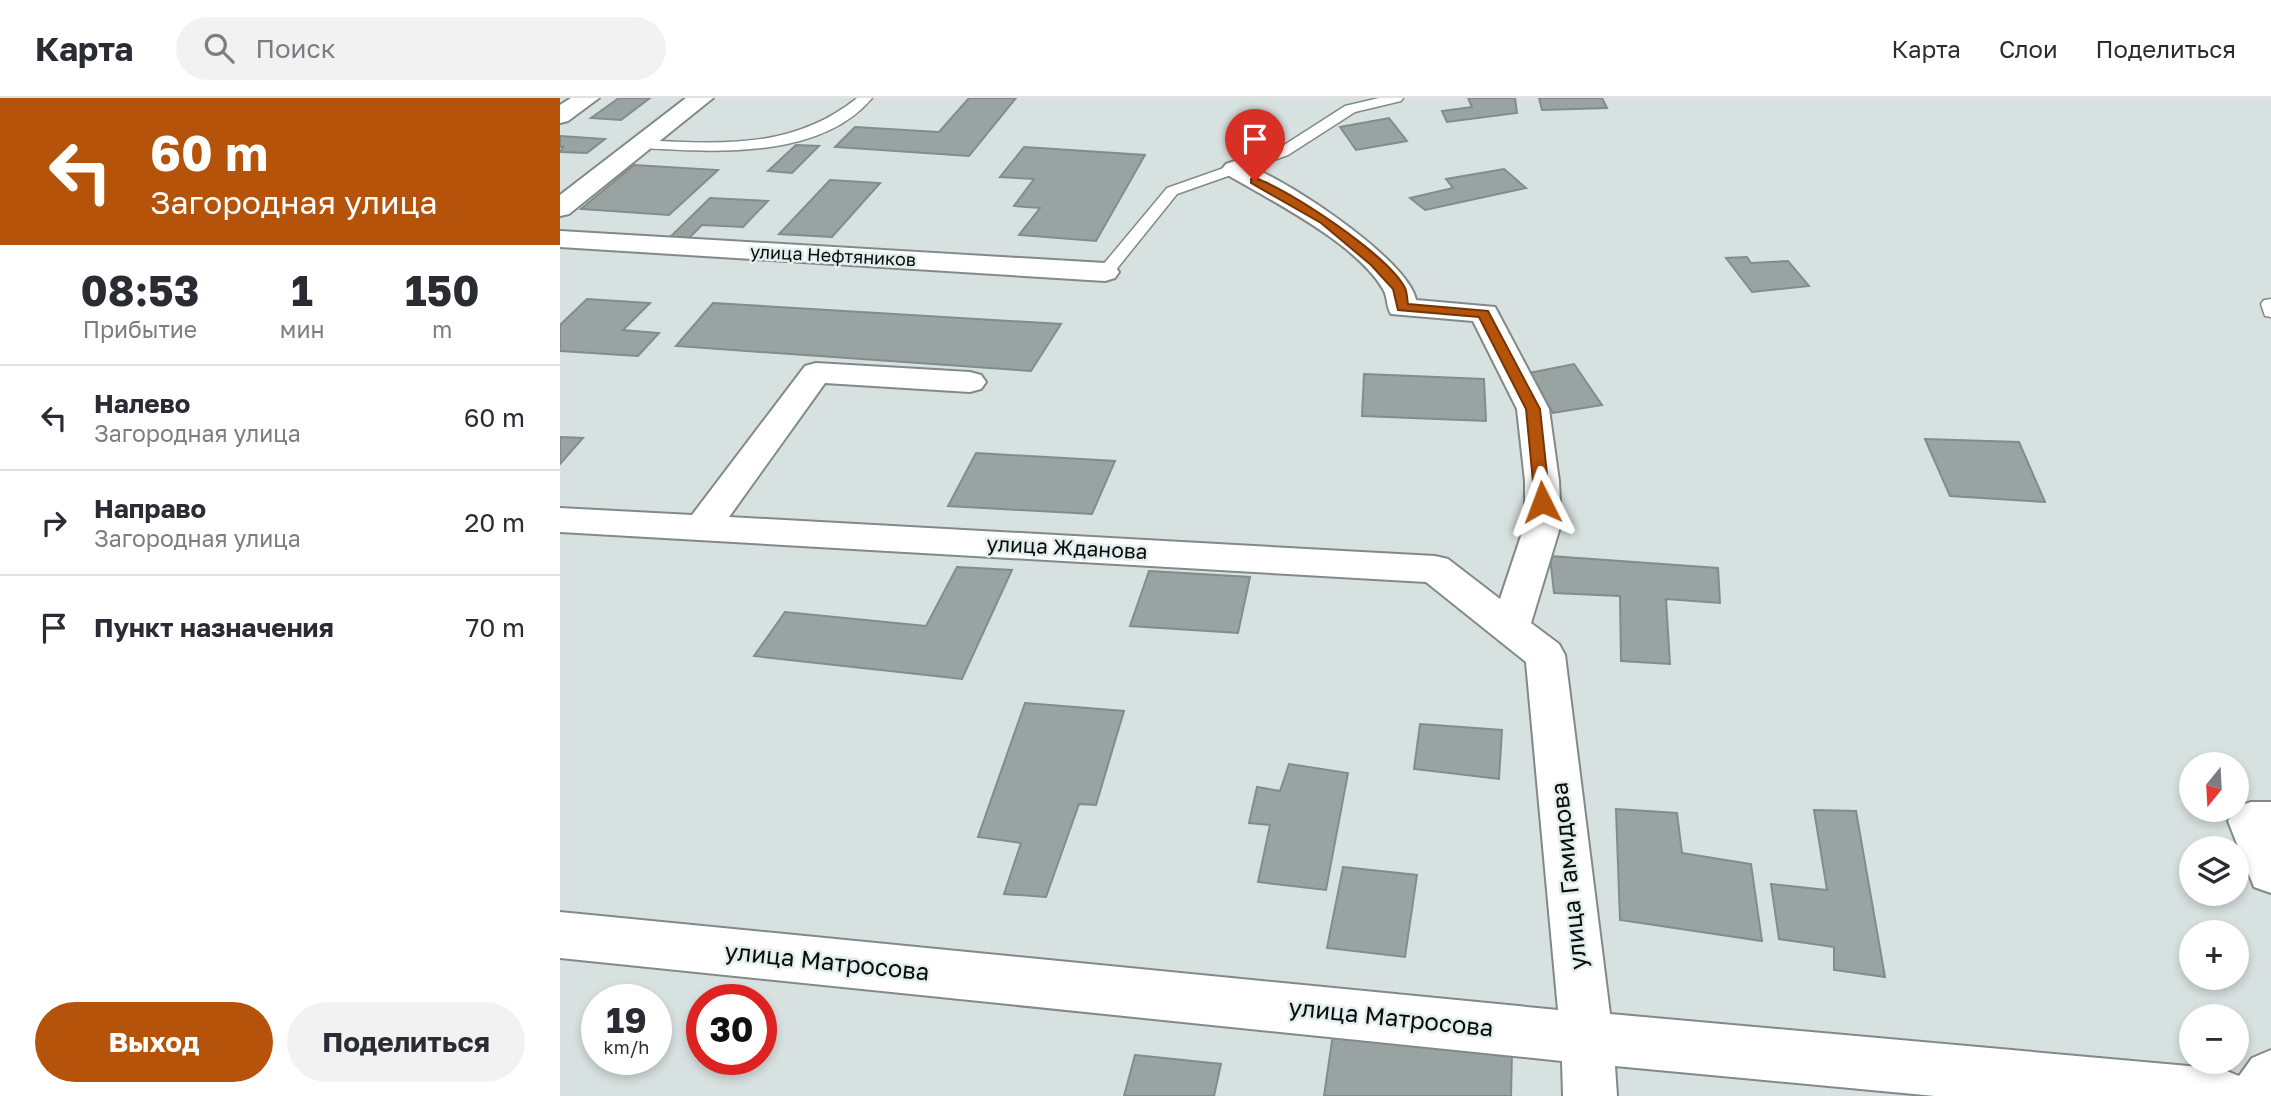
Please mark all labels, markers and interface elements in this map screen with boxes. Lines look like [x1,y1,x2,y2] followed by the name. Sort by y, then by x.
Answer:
[176,17,666,80] search box
[35,29,134,68] text: Карта
[200,29,238,67] icon: search
[256,33,336,64] text: Поиск
[1891,34,1961,63] text: Карта
[1999,34,2058,63] text: Слои
[2096,34,2236,63] text: Поделиться
[1225,109,1285,181] pin
[1236,120,1274,158] icon: arrive
[150,123,268,182] text: 60 m
[35,126,126,217] icon: left
[150,183,438,221] text: Загородная улица
[749,240,917,270] street label: улица Нефтяников
[80,265,199,315] text: 08:53
[291,265,313,315] text: 1
[405,265,480,315] text: 150
[83,315,197,343] text: Прибытие
[280,315,324,343] text: мин
[432,315,452,343] text: m
[94,388,190,419] text: Налево
[35,399,73,437] icon: left
[464,402,525,433] text: 60 m
[94,419,301,447] text: Загородная улица
[1505,465,1579,539] position arrow
[94,493,206,524] text: Направо
[35,504,73,542] icon: right
[464,507,525,538] text: 20 m
[94,524,301,552] text: Загородная улица
[986,530,1148,564] street label: улица Жданова
[35,609,73,647] icon: arrive
[94,612,334,643] text: Пункт назначения
[466,612,525,643] text: 70 m
[2179,752,2249,822] north arrow
[2179,752,2249,1074] map controls
[1543,781,1592,972] street label: улица Гамидова
[2179,836,2249,906] button: layers
[2179,920,2249,990] button: +
[723,935,931,986] street label: улица Матросова
[686,984,777,1075] speed limit sign: 30
[1287,991,1495,1042] street label: улица Матросова
[606,999,647,1041] text: 19
[35,1002,273,1082] button: Выход
[287,1002,525,1082] button: Поделиться
[2179,1004,2249,1074] button: −
[604,1036,649,1058] text: km/h

